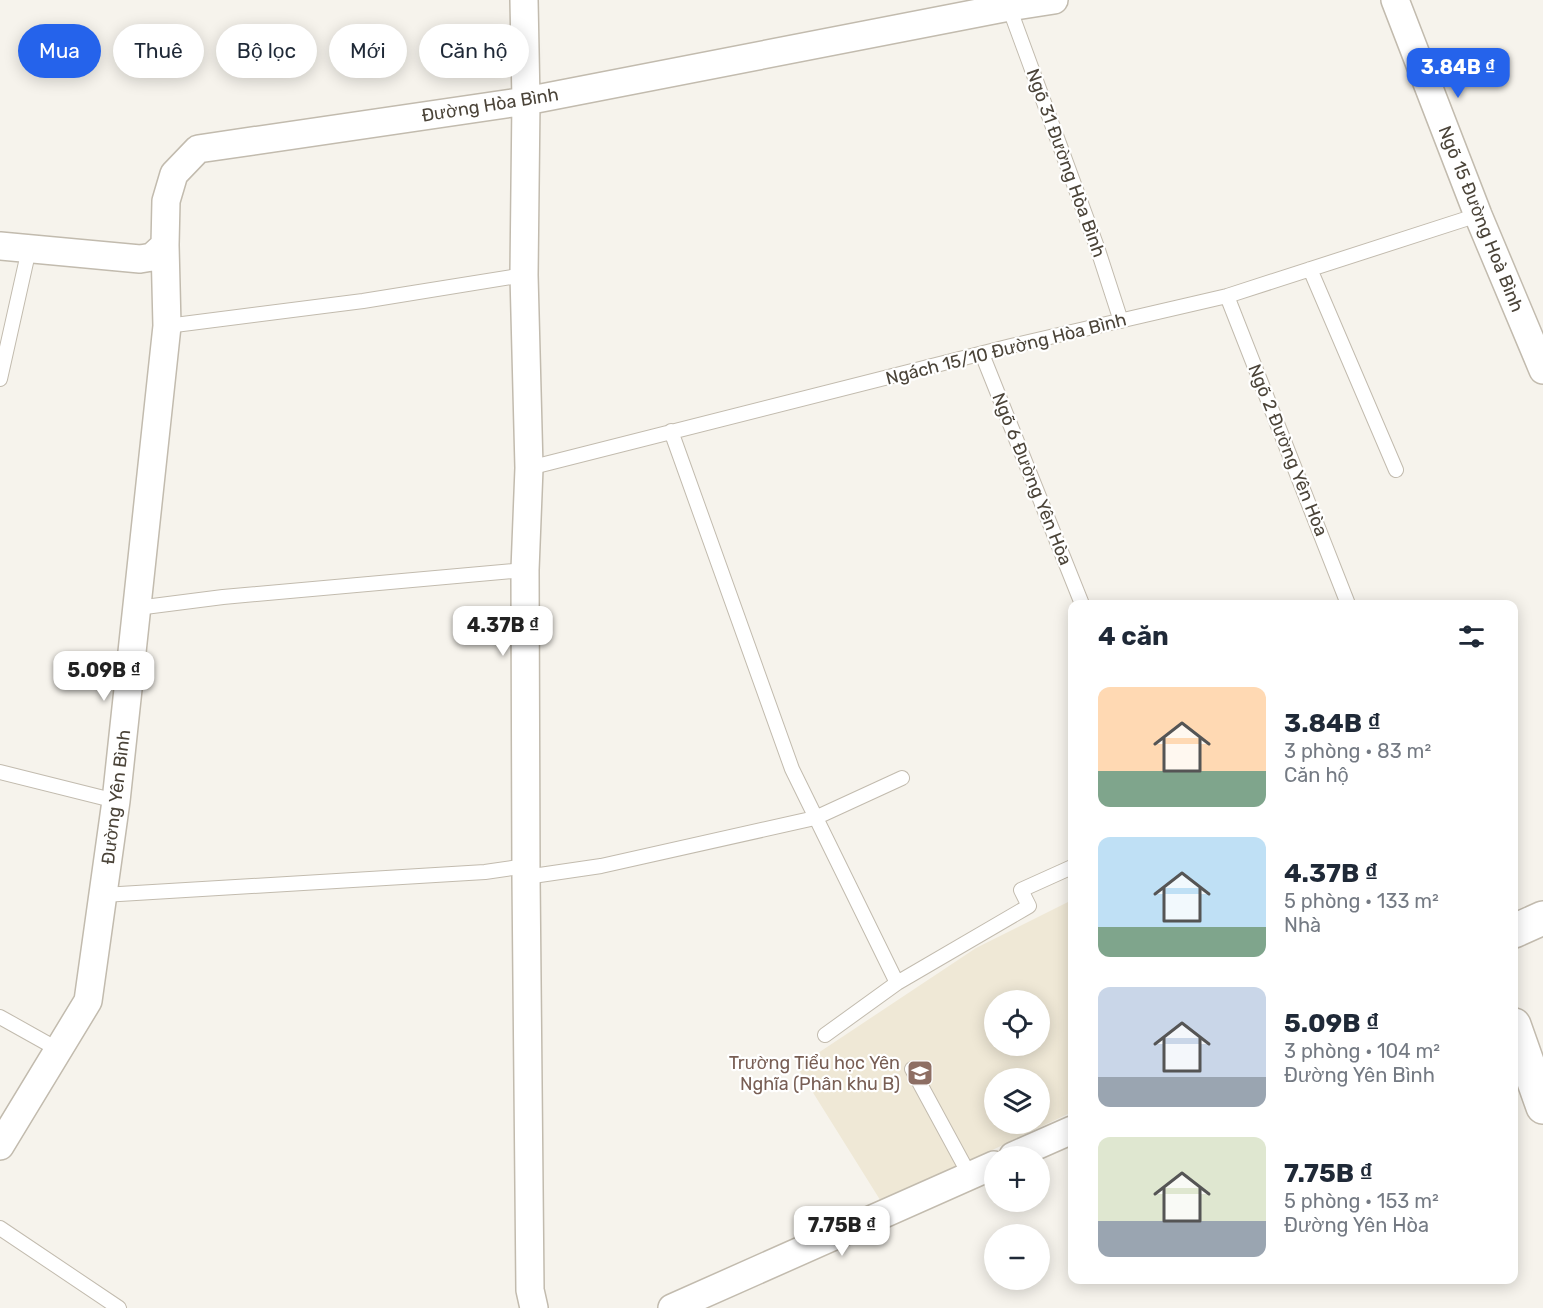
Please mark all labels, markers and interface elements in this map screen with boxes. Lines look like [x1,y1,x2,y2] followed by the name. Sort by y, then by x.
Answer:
[18,24,101,78] chip: Mua
[113,24,204,78] chip: Thuê
[216,24,317,78] chip: Bộ lọc
[329,24,407,78] chip: Mới
[419,24,529,78] chip: Căn hộ
[1403,48,1513,99] pin: 3.84B ₫
[1421,55,1495,79] text: 3.84B ₫
[1022,66,1110,260] street label: Ngõ 31 Đường Hòa Bình
[420,83,560,127] street label: Đường Hòa Bình
[1434,123,1528,315] street label: Ngõ 15 Đường Hoà Bình
[883,308,1129,390] street label: Ngách 15/10 Đường Hòa Bình
[1243,361,1333,539] street label: Ngõ 2 Đường Yên Hòa
[987,390,1077,568] street label: Ngõ 6 Đường Yên Hòa
[448,606,558,657] pin: 4.37B ₫
[467,613,539,637] text: 4.37B ₫
[1455,620,1488,653] icon: filters
[1098,621,1169,652] text: 4 căn
[49,651,159,702] pin: 5.09B ₫
[67,658,141,682] text: 5.09B ₫
[1284,708,1381,739] text: 3.84B ₫
[1146,711,1218,783] icon: home
[97,728,135,866] street label: Đường Yên Bình
[1284,739,1431,763] text: 3 phòng · 83 m²
[1284,763,1349,787] text: Căn hộ
[1284,858,1378,889] text: 4.37B ₫
[1146,861,1218,933] icon: home
[1284,889,1439,913] text: 5 phòng · 133 m²
[1284,913,1321,937] text: Nhà
[984,990,1050,1290] map controls
[984,990,1050,1056] button: locate
[1284,1008,1379,1039] text: 5.09B ₫
[1146,1011,1218,1083] icon: home
[1284,1039,1440,1063] text: 3 phòng · 104 m²
[729,1052,900,1095] place label: Trường Tiểu học Yên Nghĩa (Phân khu B)
[905,1058,935,1088] school or university icon: Trường Tiểu học Yên Nghĩa (Phân khu B)
[1284,1063,1435,1087] text: Đường Yên Bình
[984,1068,1050,1134] button: layers
[984,1146,1050,1212] button: +
[1284,1158,1373,1189] text: 7.75B ₫
[1146,1161,1218,1233] icon: home
[1284,1189,1439,1213] text: 5 phòng · 153 m²
[787,1206,897,1257] pin: 7.75B ₫
[808,1213,876,1237] text: 7.75B ₫
[1284,1213,1429,1237] text: Đường Yên Hòa
[984,1224,1050,1290] button: −

